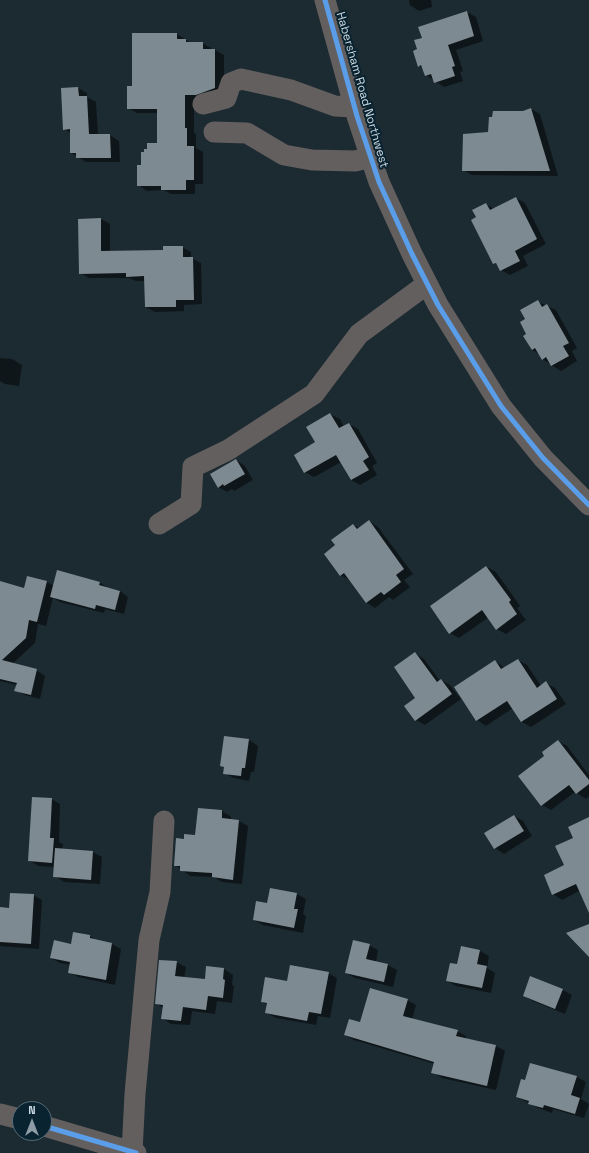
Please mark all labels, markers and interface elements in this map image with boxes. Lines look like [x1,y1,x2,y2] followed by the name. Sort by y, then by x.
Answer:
[333,10,391,170] street label: Habersham Road Northwest
[12,1101,52,1141] north arrow
[28,1103,36,1117] text: N

